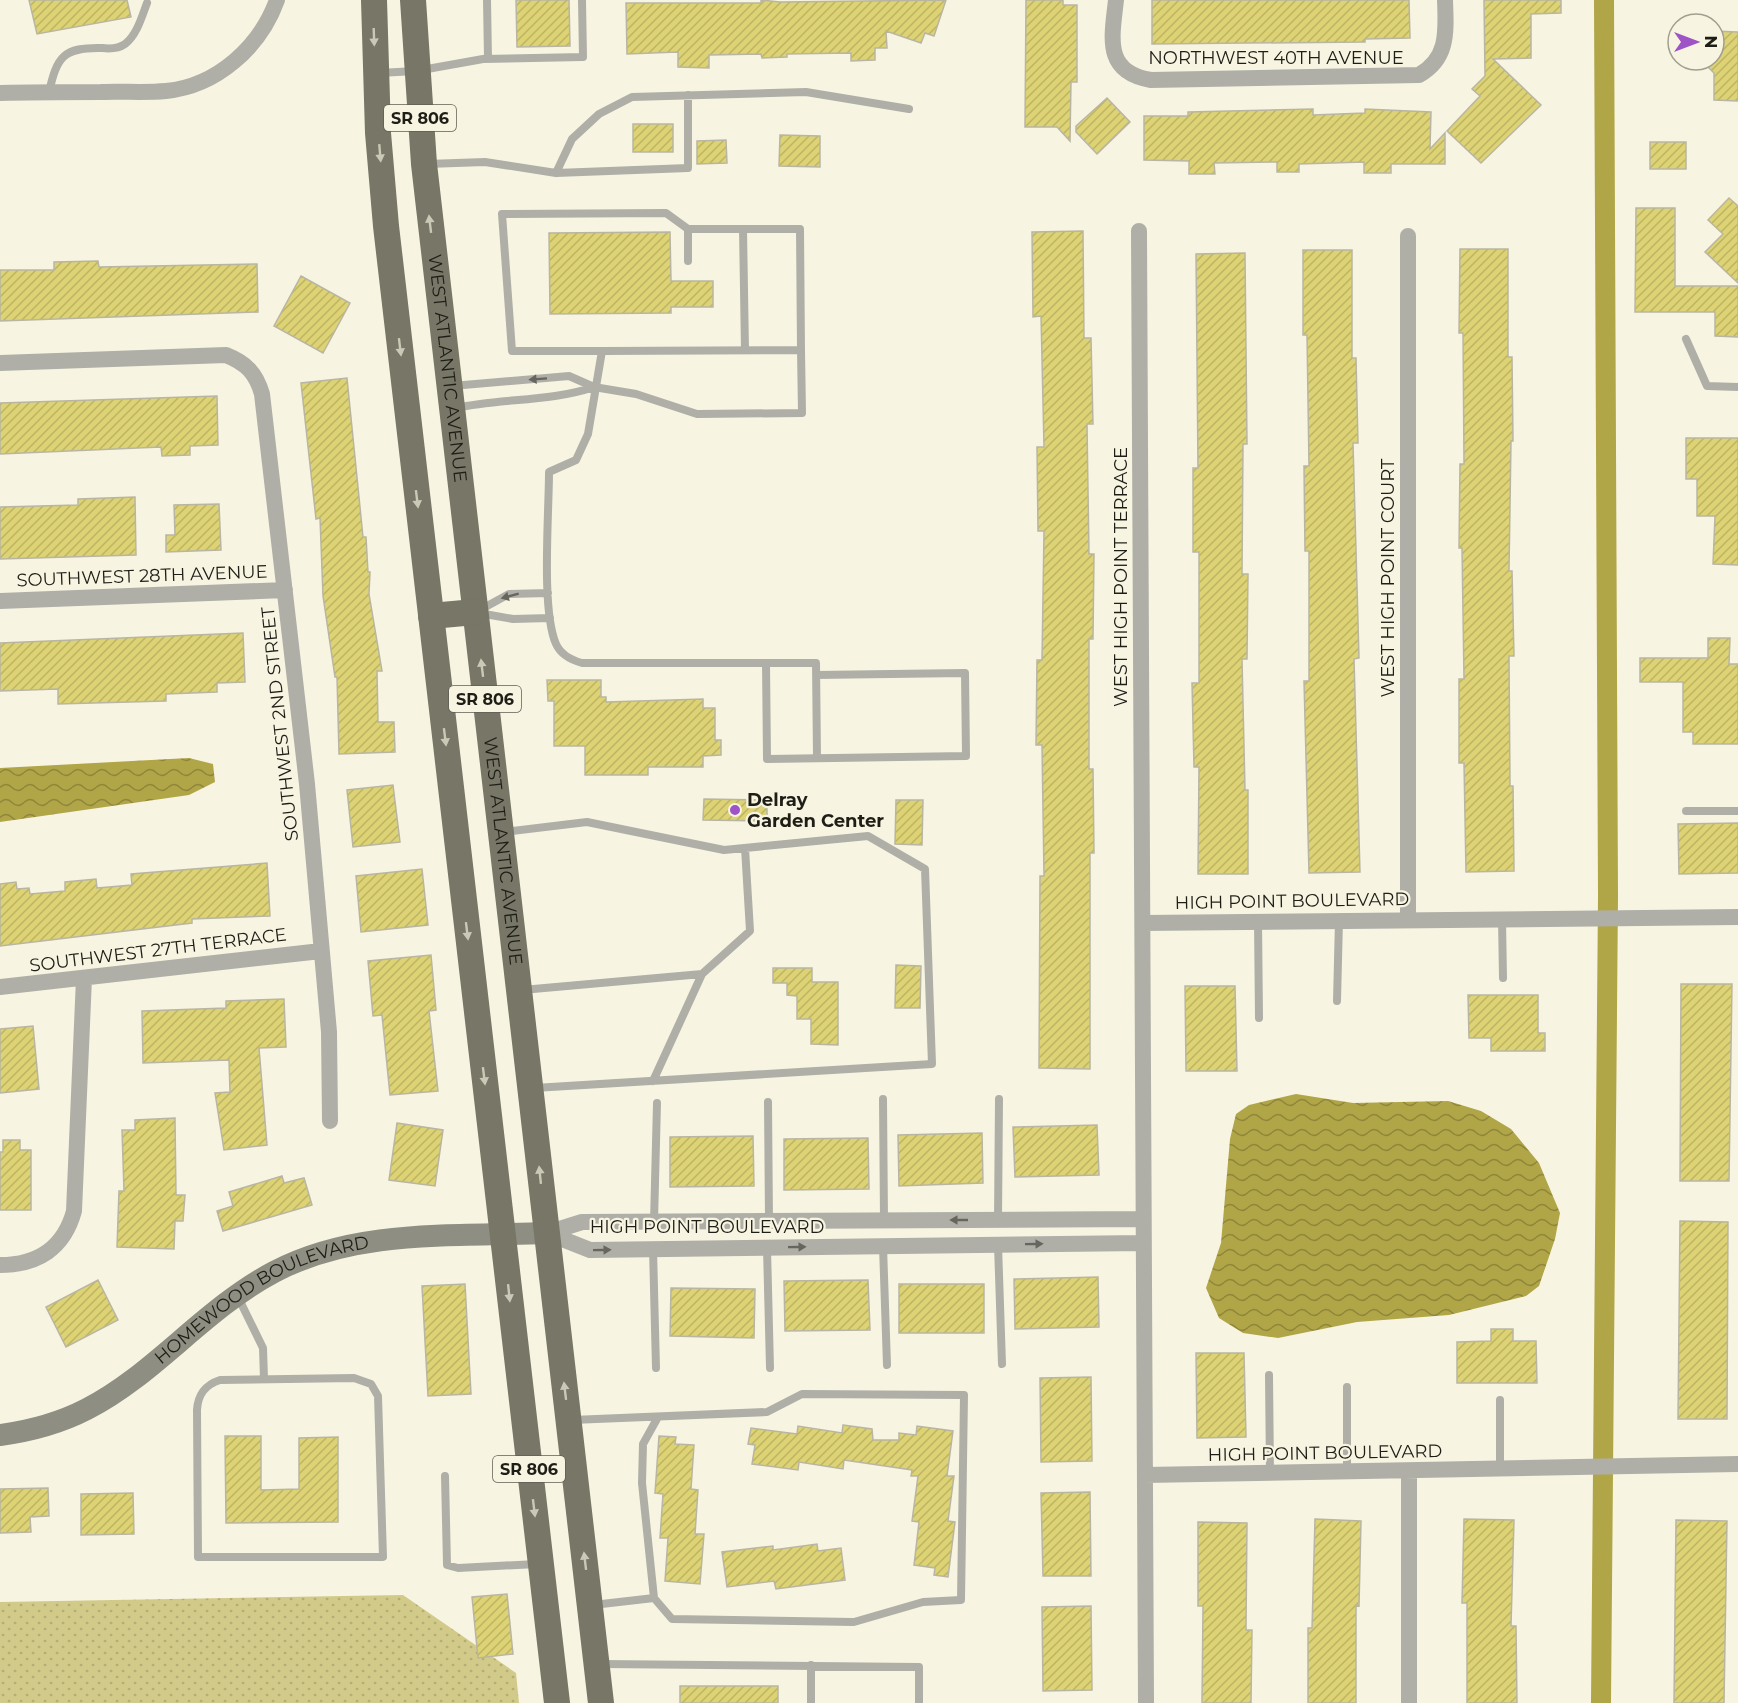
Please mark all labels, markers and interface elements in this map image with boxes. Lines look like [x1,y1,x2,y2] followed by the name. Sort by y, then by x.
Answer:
[1666,12,1726,72] north arrow
[370,27,379,46] one-way arrow
[1701,36,1720,48] text: N
[1148,47,1404,69] street label: NORTHWEST 40TH AVENUE
[384,105,456,131] road number: SR 806
[375,143,385,162] one-way arrow
[426,214,435,233] one-way arrow
[423,253,472,483] street label: WEST ATLANTIC AVENUE
[395,337,405,356] one-way arrow
[528,374,547,384] one-way arrow
[1110,447,1132,707] street label: WEST HIGH POINT TERRACE
[1377,458,1399,697] street label: WEST HIGH POINT COURT
[413,489,422,508] one-way arrow
[16,561,268,591] street label: SOUTHWEST 28TH AVENUE
[501,592,519,602] one-way arrow
[257,605,303,842] street label: SOUTHWEST 2ND STREET
[477,658,486,677] one-way arrow
[449,686,521,712] road number: SR 806
[440,727,450,746] one-way arrow
[479,736,527,966] street label: WEST ATLANTIC AVENUE
[747,789,884,832] place label: Delray Garden Center
[728,803,742,817] marker: Delray Garden Center
[1175,888,1409,914] street label: HIGH POINT BOULEVARD
[462,921,472,940] one-way arrow
[28,923,288,977] street label: SOUTHWEST 27TH TERRACE
[479,1066,489,1085] one-way arrow
[535,1165,545,1184] one-way arrow
[949,1215,968,1225] one-way arrow
[590,1216,824,1238] street label: HIGH POINT BOULEVARD
[150,1231,370,1369] street label: HOMEWOOD BOULEVARD
[1025,1239,1044,1249] one-way arrow
[788,1242,807,1252] one-way arrow
[593,1245,612,1254] one-way arrow
[504,1284,514,1303] one-way arrow
[560,1381,570,1400] one-way arrow
[1208,1440,1442,1466] street label: HIGH POINT BOULEVARD
[493,1456,565,1482] road number: SR 806
[529,1498,539,1517] one-way arrow
[580,1552,589,1571] one-way arrow

